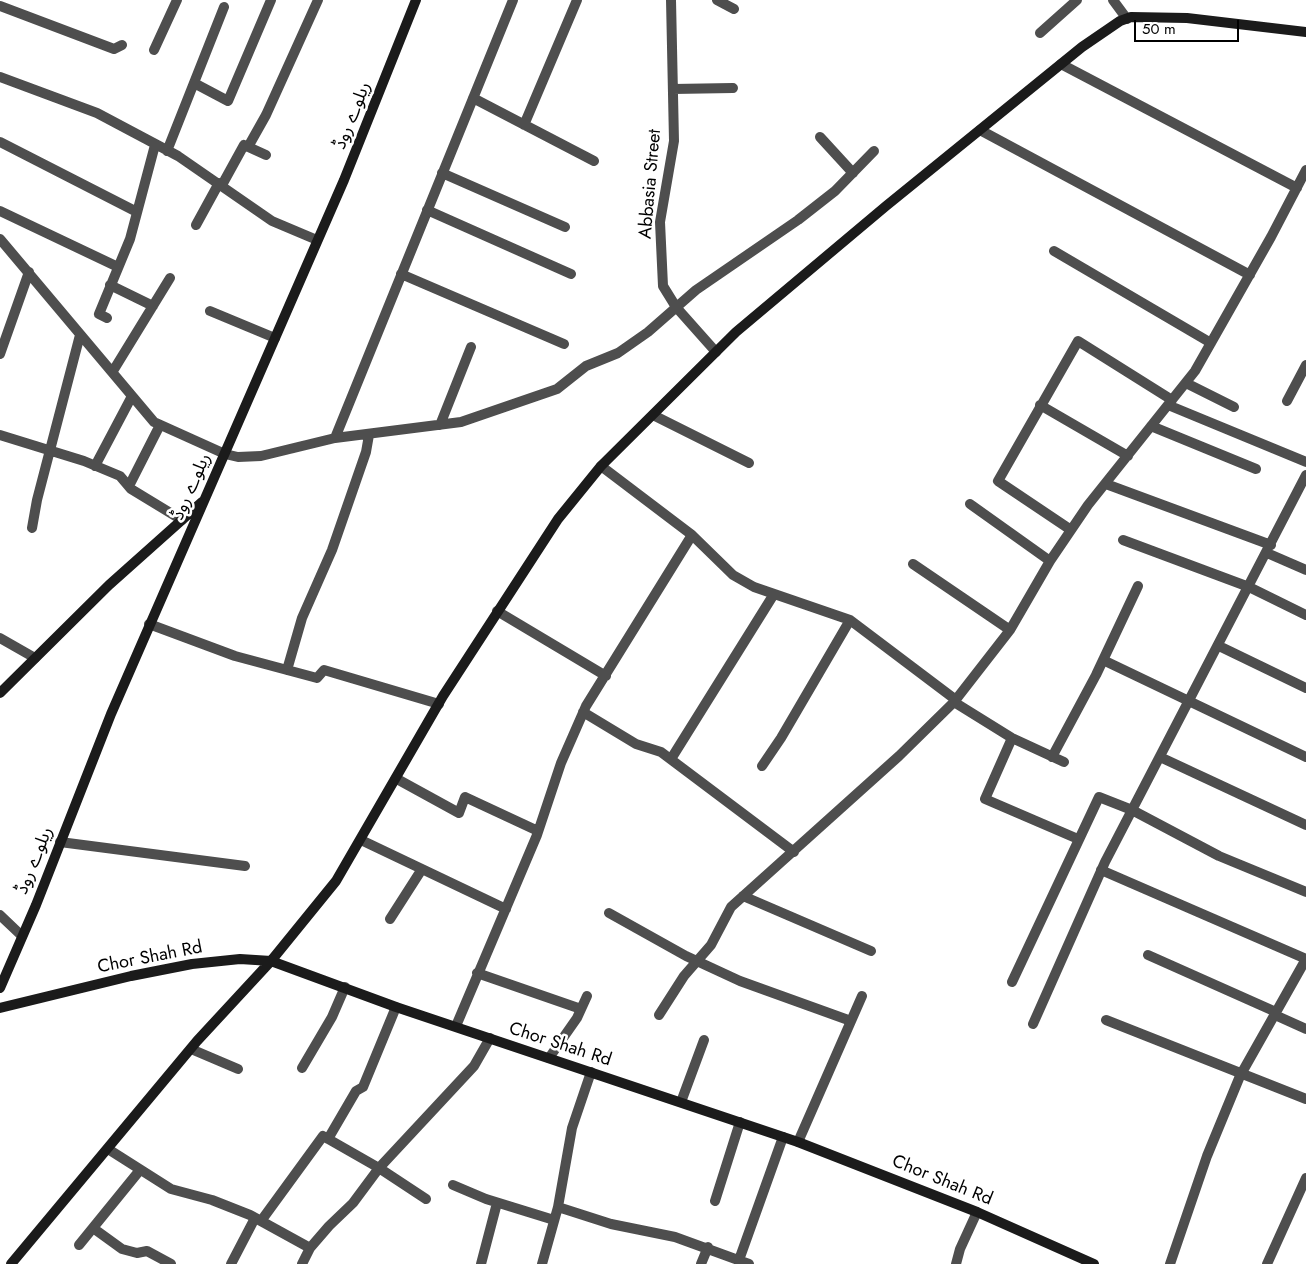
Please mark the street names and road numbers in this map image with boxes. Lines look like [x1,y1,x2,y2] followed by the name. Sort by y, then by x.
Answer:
[330,79,376,153] street label: ریلوے روڈ
[635,128,667,240] street label: Abbasia Street
[168,450,216,524] street label: ریلوے روڈ
[12,824,58,898] street label: ریلوے روڈ
[96,937,204,979] street label: Chor Shah Rd
[506,1018,614,1072] street label: Chor Shah Rd
[889,1151,995,1211] street label: Chor Shah Rd

